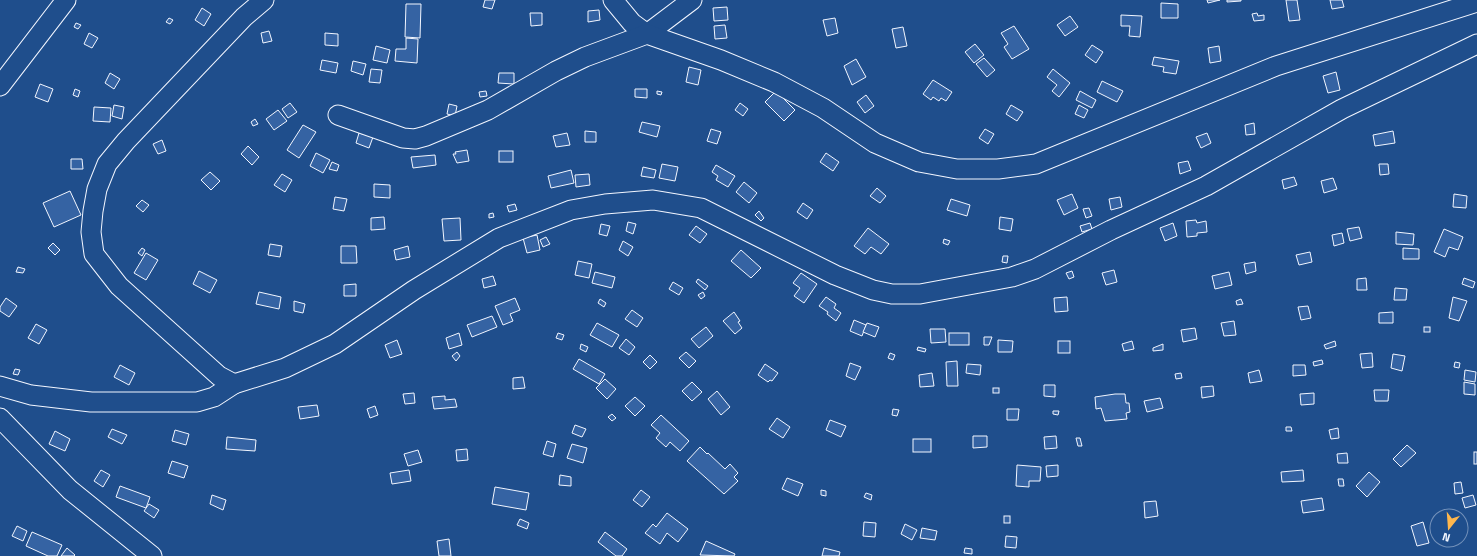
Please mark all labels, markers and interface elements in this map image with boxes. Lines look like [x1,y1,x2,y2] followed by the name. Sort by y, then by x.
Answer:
[1429,508,1469,548] north arrow
[1440,529,1452,546] text: N

